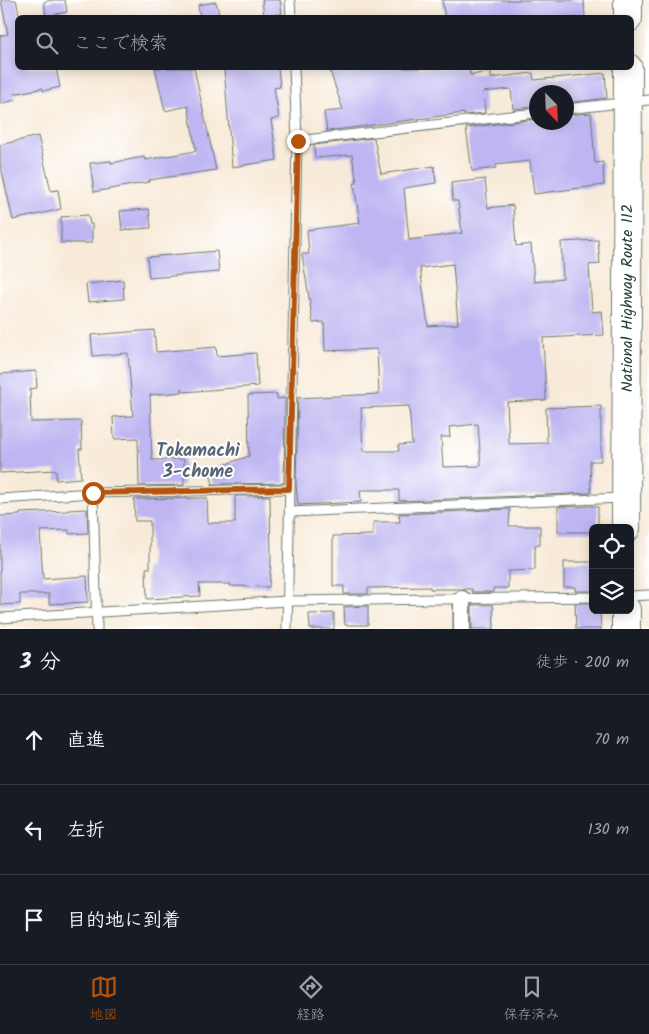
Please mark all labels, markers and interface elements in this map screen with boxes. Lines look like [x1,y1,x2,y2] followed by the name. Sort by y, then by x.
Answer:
[15,15,634,70] search box
[33,29,61,57] icon: search
[73,29,168,59] text: ここで検索
[529,85,574,130] north arrow
[287,130,310,153] route end
[615,204,640,392] street label: National Highway Route 112
[156,437,240,487] district label: Tokamachi 3-chome
[82,482,105,505] route start
[589,524,634,614] map controls
[589,524,634,569] button: locate
[589,569,634,614] button: layers
[20,646,61,679] text: 3 分
[536,650,629,675] text: 徒歩 · 200 m
[20,726,48,754] icon: ahead
[67,726,105,756] text: 直進
[594,727,629,752] text: 70 m
[20,816,48,844] icon: left
[67,816,105,846] text: 左折
[588,817,629,842] text: 130 m
[20,906,48,934] icon: arrive
[67,906,181,936] text: 目的地に到着
[90,973,118,1026] tab: 地図
[297,973,325,1026] tab: 経路
[504,973,560,1026] tab: 保存済み

